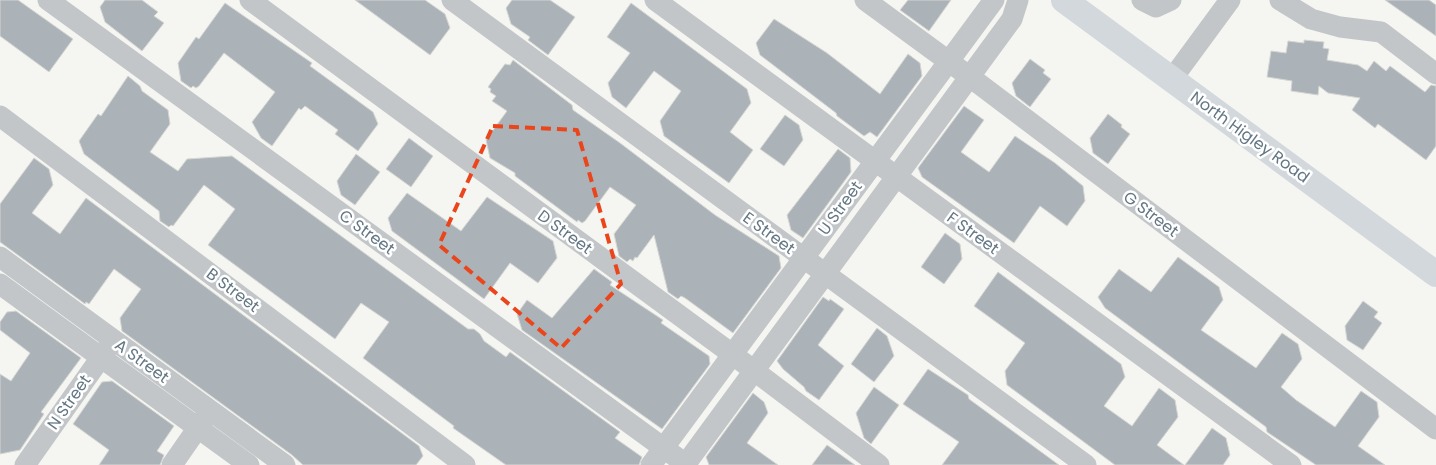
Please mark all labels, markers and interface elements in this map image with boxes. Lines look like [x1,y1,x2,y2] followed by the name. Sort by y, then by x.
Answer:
[1186,86,1314,188] street label: North Higley Road
[812,176,868,240] street label: U Street
[1119,186,1183,242] street label: G Street
[335,204,400,260] street label: C Street
[533,204,597,260] street label: D Street
[738,206,800,260] street label: E Street
[942,206,1004,260] street label: F Street
[202,262,264,318] street label: B Street
[110,334,174,389] street label: A Street
[42,370,96,434] street label: N Street

